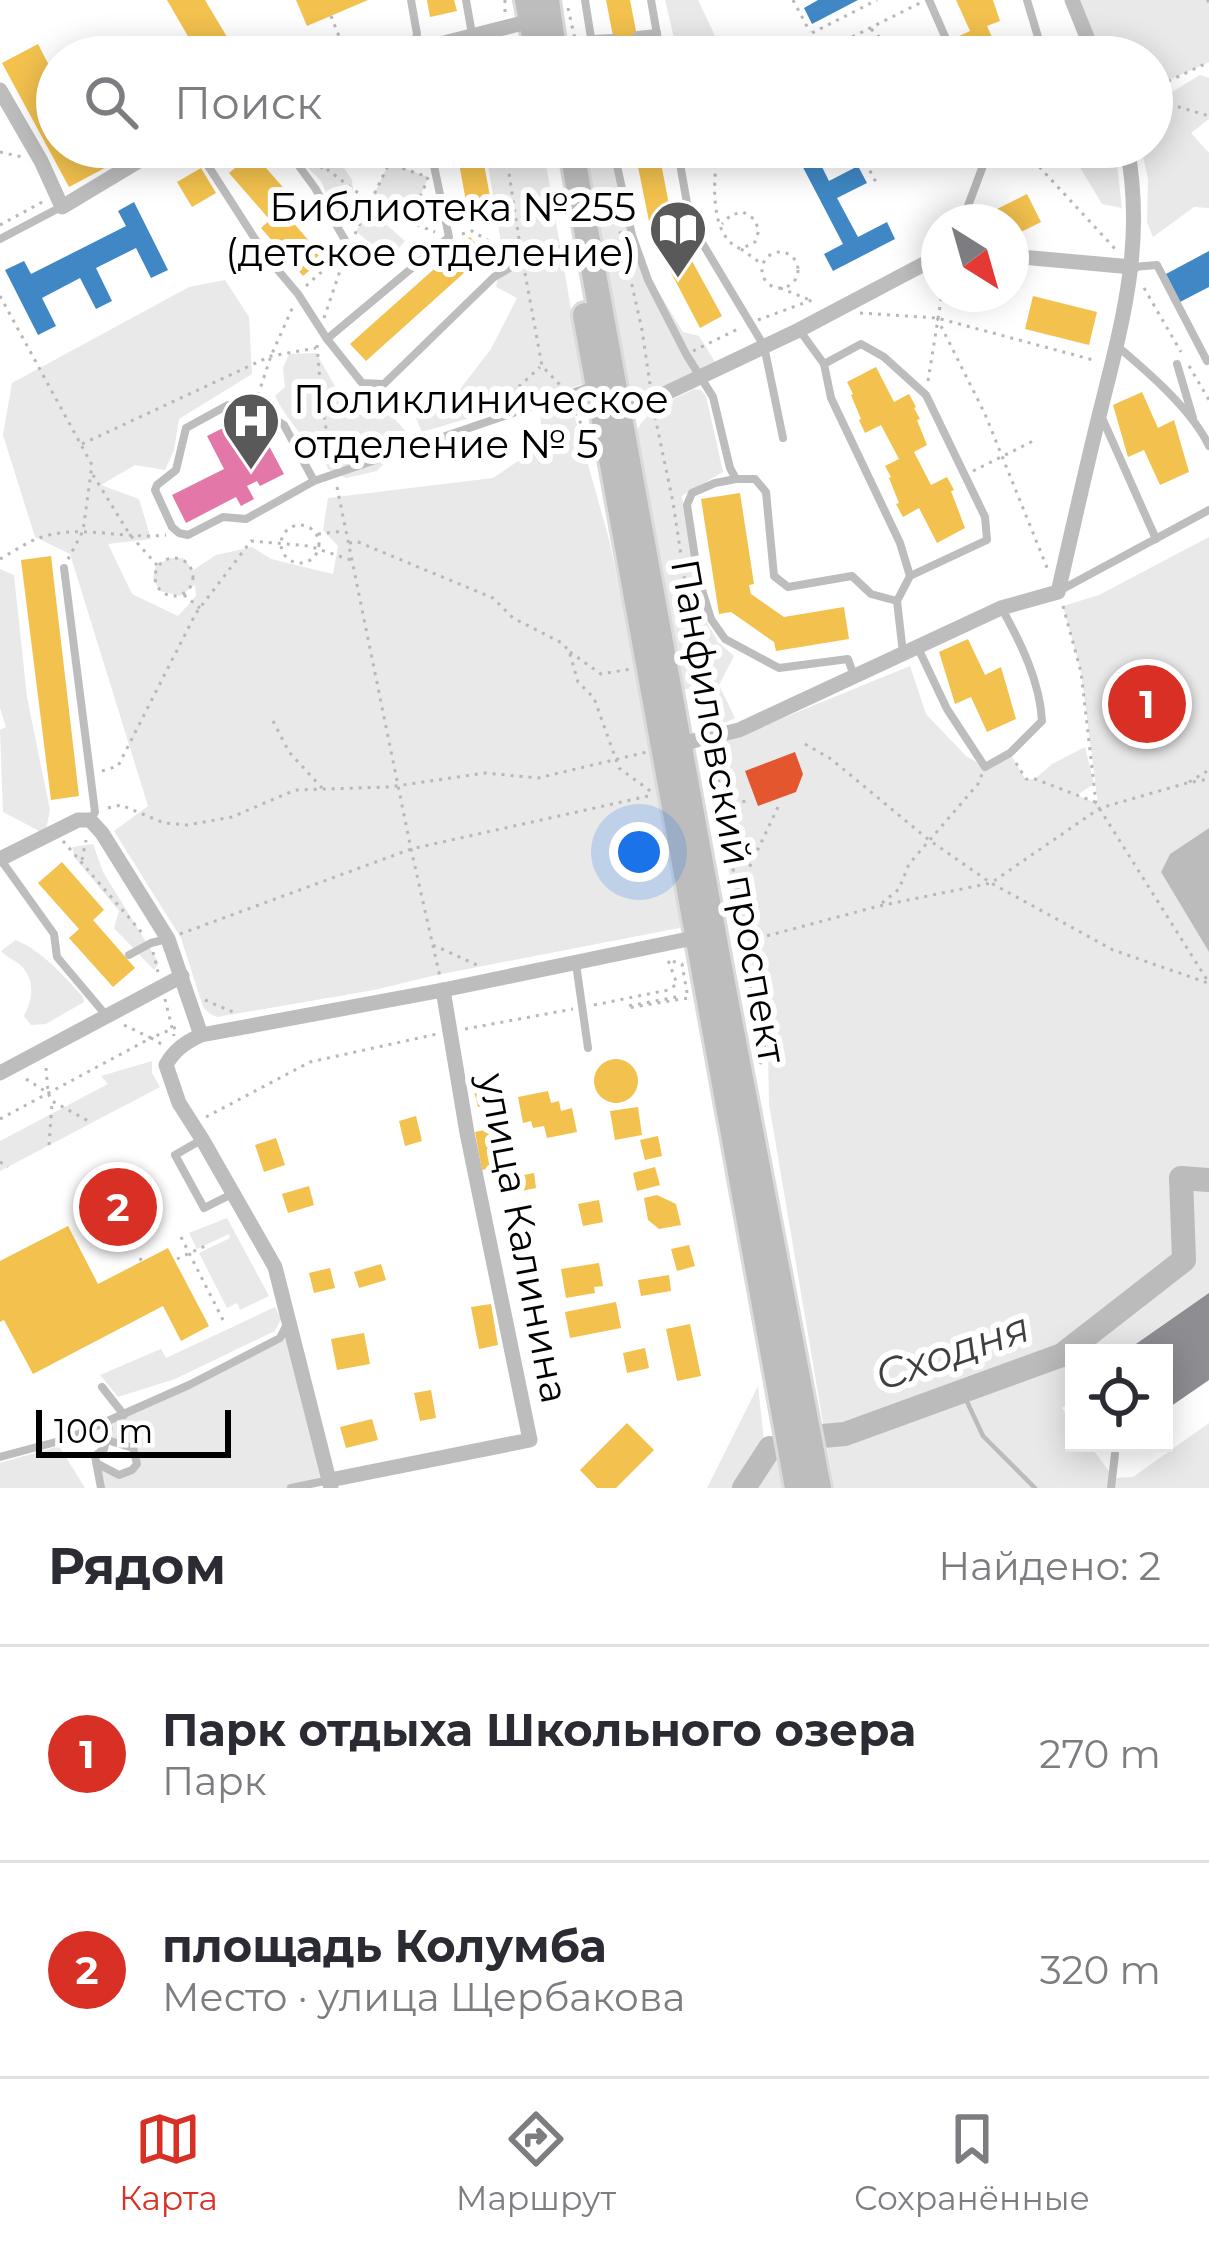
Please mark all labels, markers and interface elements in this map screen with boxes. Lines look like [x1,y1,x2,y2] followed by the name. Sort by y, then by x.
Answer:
[36,36,1173,168] search box
[78,69,144,135] icon: search
[174,75,322,130] text: Поиск
[225,183,636,276] place label: Библиотека №255 (детское отделение)
[647,198,709,280] library icon: Библиотека №255 (детское отделение)
[921,204,1029,312] north arrow
[293,375,669,468] place label: Поликлиническое отделение № 5
[220,390,282,472] hospital icon: Поликлиническое отделение № 5
[661,555,797,1067] street label: Панфиловский проспект
[1108,659,1186,749] pin: 1
[609,822,669,882] your location
[468,1068,580,1407] street label: улица Калинина
[79,1162,157,1252] pin: 2
[868,1300,1036,1402] water label: Сходня
[1065,1344,1173,1452] map controls
[1065,1344,1173,1452] button: locate
[36,1404,231,1457] scale bar
[54,1411,153,1451] text: 100 m
[48,1535,226,1597] text: Рядом
[938,1542,1161,1590] text: Найдено: 2
[162,1702,916,1757] text: Парк отдыха Школьного озера
[79,1730,95,1778] text: 1
[1039,1730,1161,1778] text: 270 m
[162,1757,266,1805] text: Парк
[162,1918,607,1973] text: площадь Колумба
[75,1946,99,1994] text: 2
[1040,1946,1161,1994] text: 320 m
[162,1973,685,2021] text: Место · улица Щербакова
[119,2106,218,2218] tab: Карта
[456,2106,616,2218] tab: Маршрут
[854,2106,1090,2218] tab: Сохранённые

